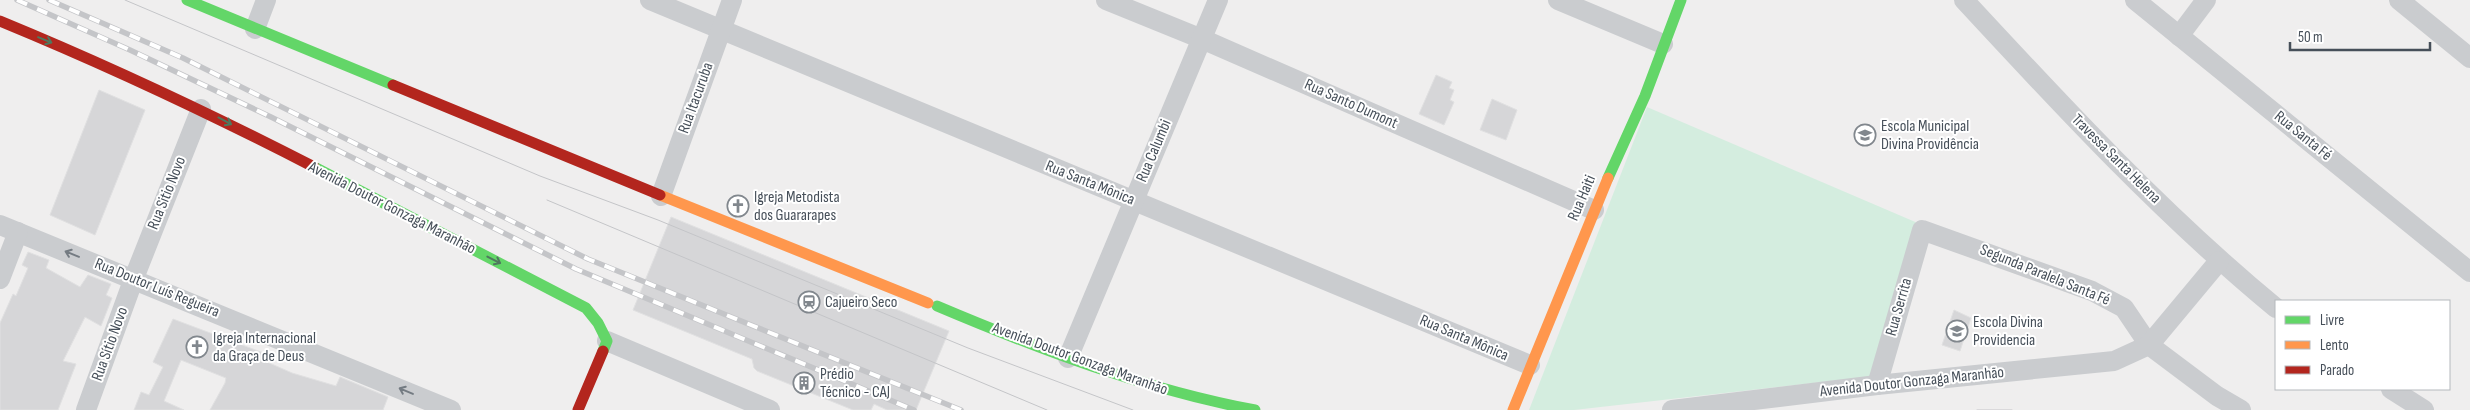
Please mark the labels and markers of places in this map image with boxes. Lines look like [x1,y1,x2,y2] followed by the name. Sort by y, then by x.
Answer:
[1881,117,1979,154] place label: Escola Municipal Divina Providência
[1853,123,1877,147] school or university icon: Escola Municipal Divina Providência
[754,188,840,225] place label: Igreja Metodista dos Guararapes
[726,194,750,218] church icon: Igreja Metodista dos Guararapes
[797,290,821,314] station icon: Cajueiro Seco
[825,293,897,312] place label: Cajueiro Seco
[1973,313,2043,350] place label: Escola Divina Providencia
[1945,319,1969,343] school or university icon: Escola Divina Providencia
[213,329,316,366] place label: Igreja Internacional da Graça de Deus
[185,335,209,359] church icon: Igreja Internacional da Graça de Deus
[820,365,890,402] place label: Prédio Técnico - CAJ
[792,371,816,395] building icon: Prédio Técnico - CAJ

